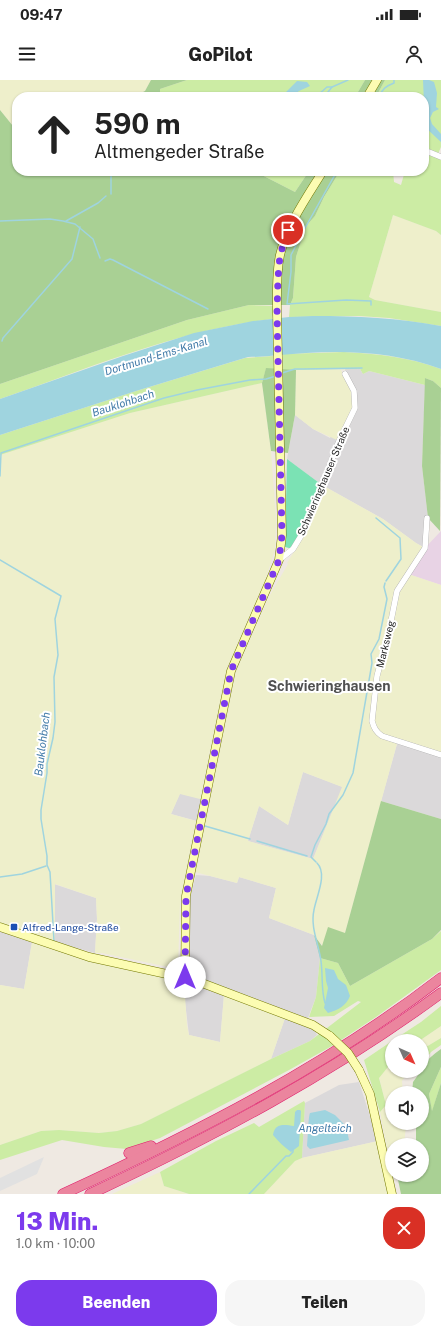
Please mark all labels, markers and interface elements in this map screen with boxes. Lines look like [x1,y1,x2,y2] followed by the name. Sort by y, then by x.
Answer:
[20,6,63,23] text: 09:47
[16,43,38,65] icon: menu
[403,43,425,65] icon: person
[188,44,253,65] text: GoPilot
[94,107,181,140] text: 590 m
[28,108,80,160] icon: ahead
[94,141,264,162] text: Altmengeder Straße
[271,213,305,247] pin
[277,219,299,241] icon: arrive
[103,335,209,377] water label: Dortmund-Ems-Kanal
[91,387,155,419] water label: Bauklohbach
[295,424,352,537] street label: Schwieringhauser Straße
[373,619,397,669] street label: Marksweg
[267,678,391,694] district label: Schwieringhausen
[32,711,52,777] water label: Bauklohbach
[22,921,119,933] place label: Alfred-Lange-Straße
[9,922,19,932] marker: Alfred-Lange-Straße
[164,956,206,998] position arrow
[385,1034,429,1078] north arrow
[385,1034,429,1182] map controls
[385,1086,429,1130] button: sound
[298,1122,352,1134] water label: Angelteich
[385,1138,429,1182] button: layers
[16,1207,98,1235] text: 13 Min.
[383,1207,425,1249] button: close
[16,1236,95,1251] text: 1.0 km · 10:00
[16,1280,217,1326] button: Beenden
[225,1280,425,1326] button: Teilen

